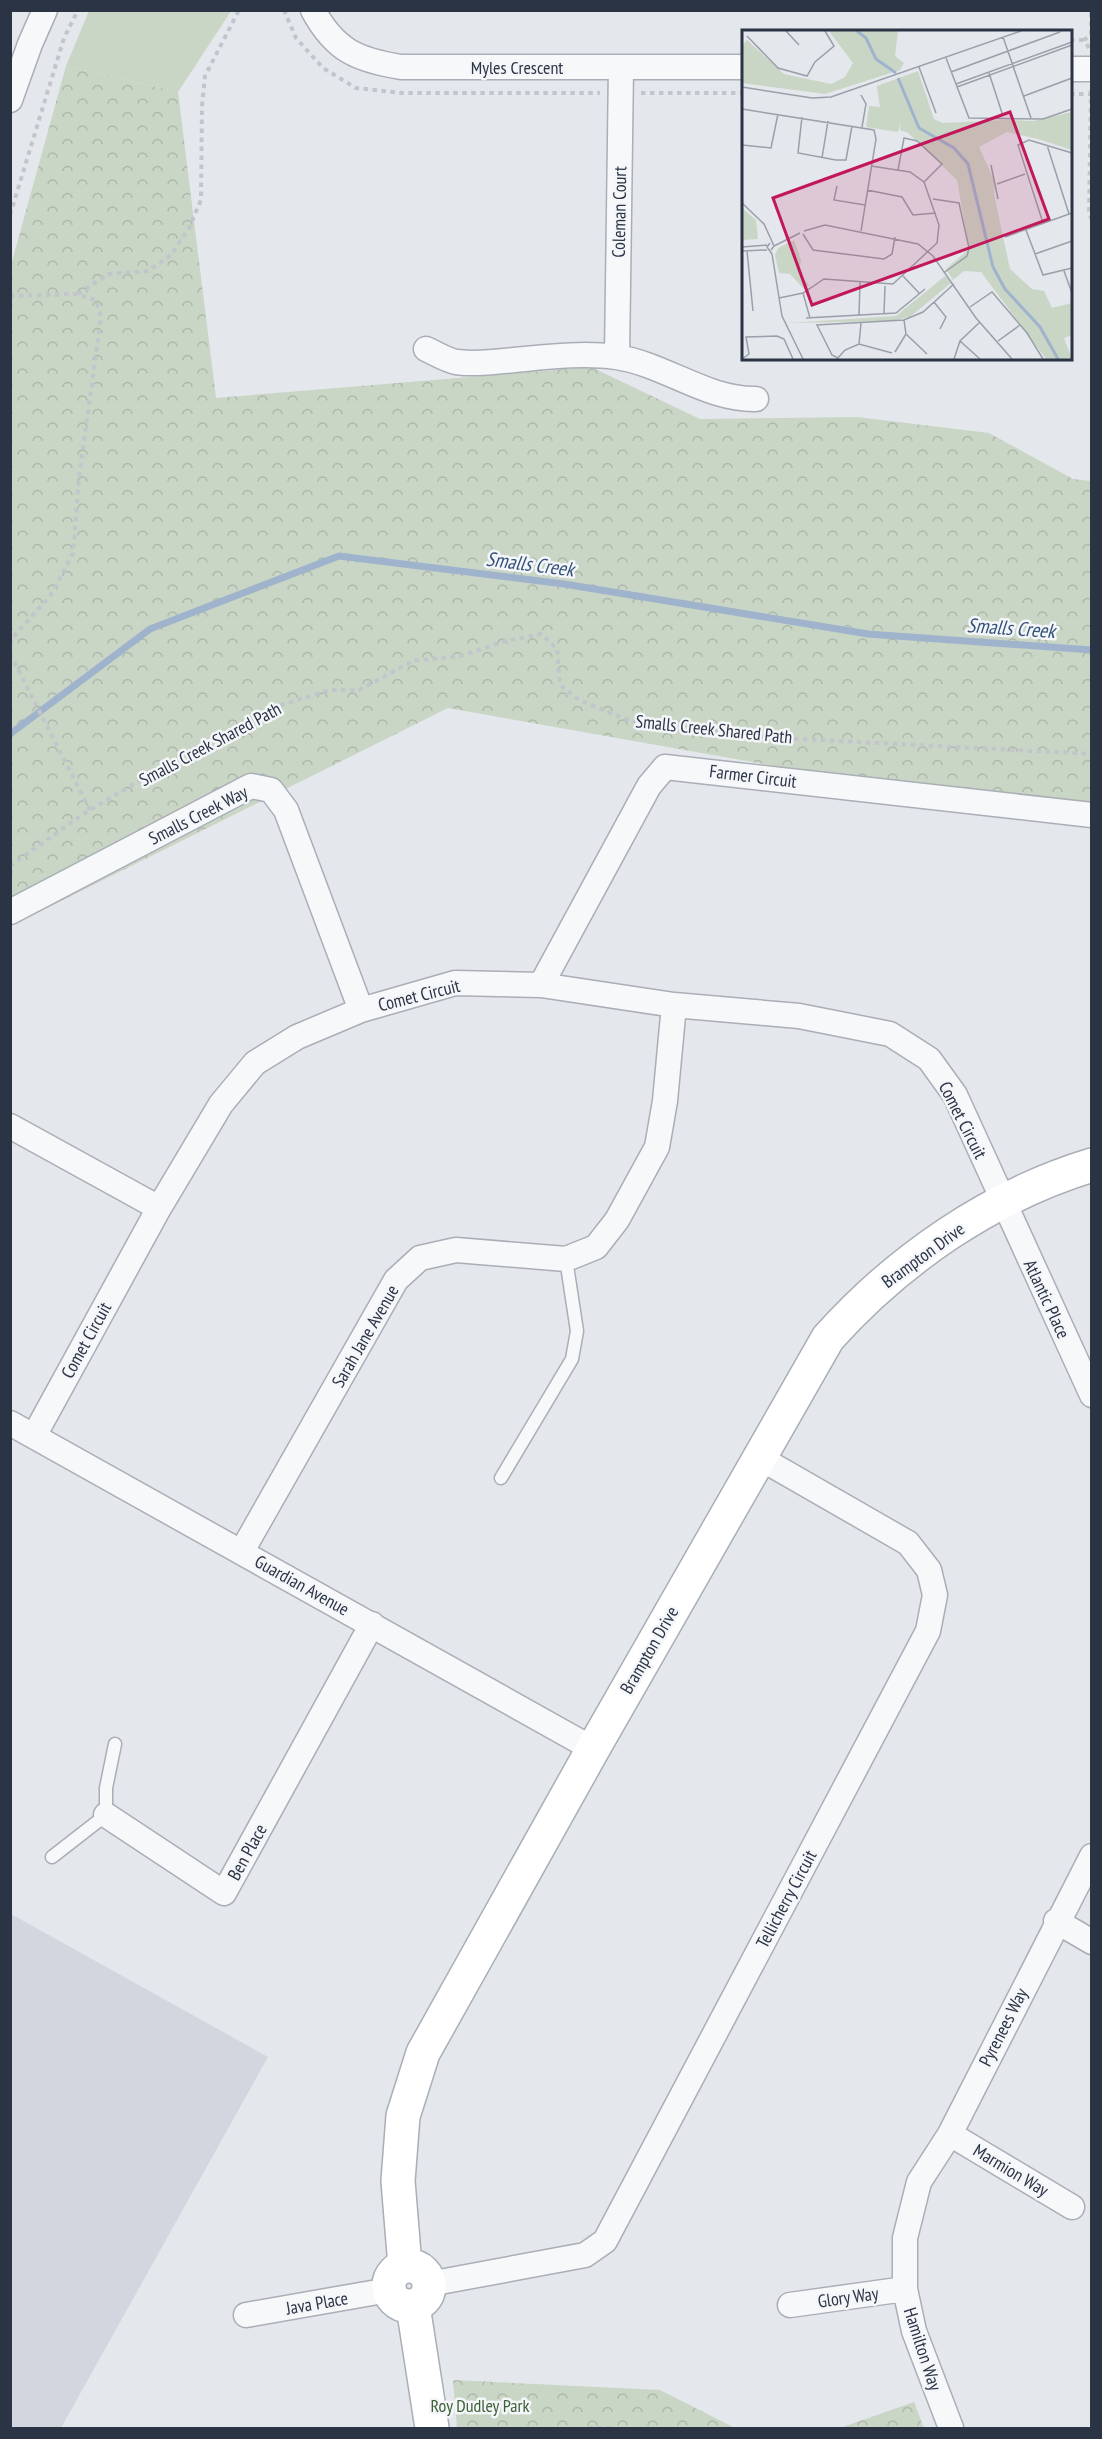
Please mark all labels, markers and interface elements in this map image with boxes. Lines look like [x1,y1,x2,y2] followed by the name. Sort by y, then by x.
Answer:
[742,30,1072,360] inset map
[471,56,563,79] street label: Myles Crescent
[607,166,631,258] street label: Coleman Court
[485,546,578,583] water label: Smalls Creek
[966,612,1058,644] water label: Smalls Creek
[135,697,285,791] street label: Smalls Creek Shared Path
[635,709,793,749] street label: Smalls Creek Shared Path
[708,759,798,793] street label: Farmer Circuit
[145,780,252,850] street label: Smalls Creek Way
[376,974,462,1016] street label: Comet Circuit
[934,1078,992,1163] street label: Comet Circuit
[877,1217,969,1293] street label: Brampton Drive
[1019,1256,1075,1342] street label: Atlantic Place
[326,1281,404,1391] street label: Sarah Jane Avenue
[56,1298,116,1382] street label: Comet Circuit
[251,1550,353,1620] street label: Guardian Avenue
[615,1602,683,1698] street label: Brampton Drive
[222,1820,272,1884] street label: Ben Place
[751,1846,821,1952] street label: Tellicherry Circuit
[973,1984,1033,2070] street label: Pyrenees Way
[969,2139,1053,2202] street label: Marmion Way
[816,2281,880,2313] street label: Glory Way
[283,2286,350,2320] street label: Java Place
[899,2304,947,2394] street label: Hamilton Way
[431,2394,529,2417] park label: Roy Dudley Park

